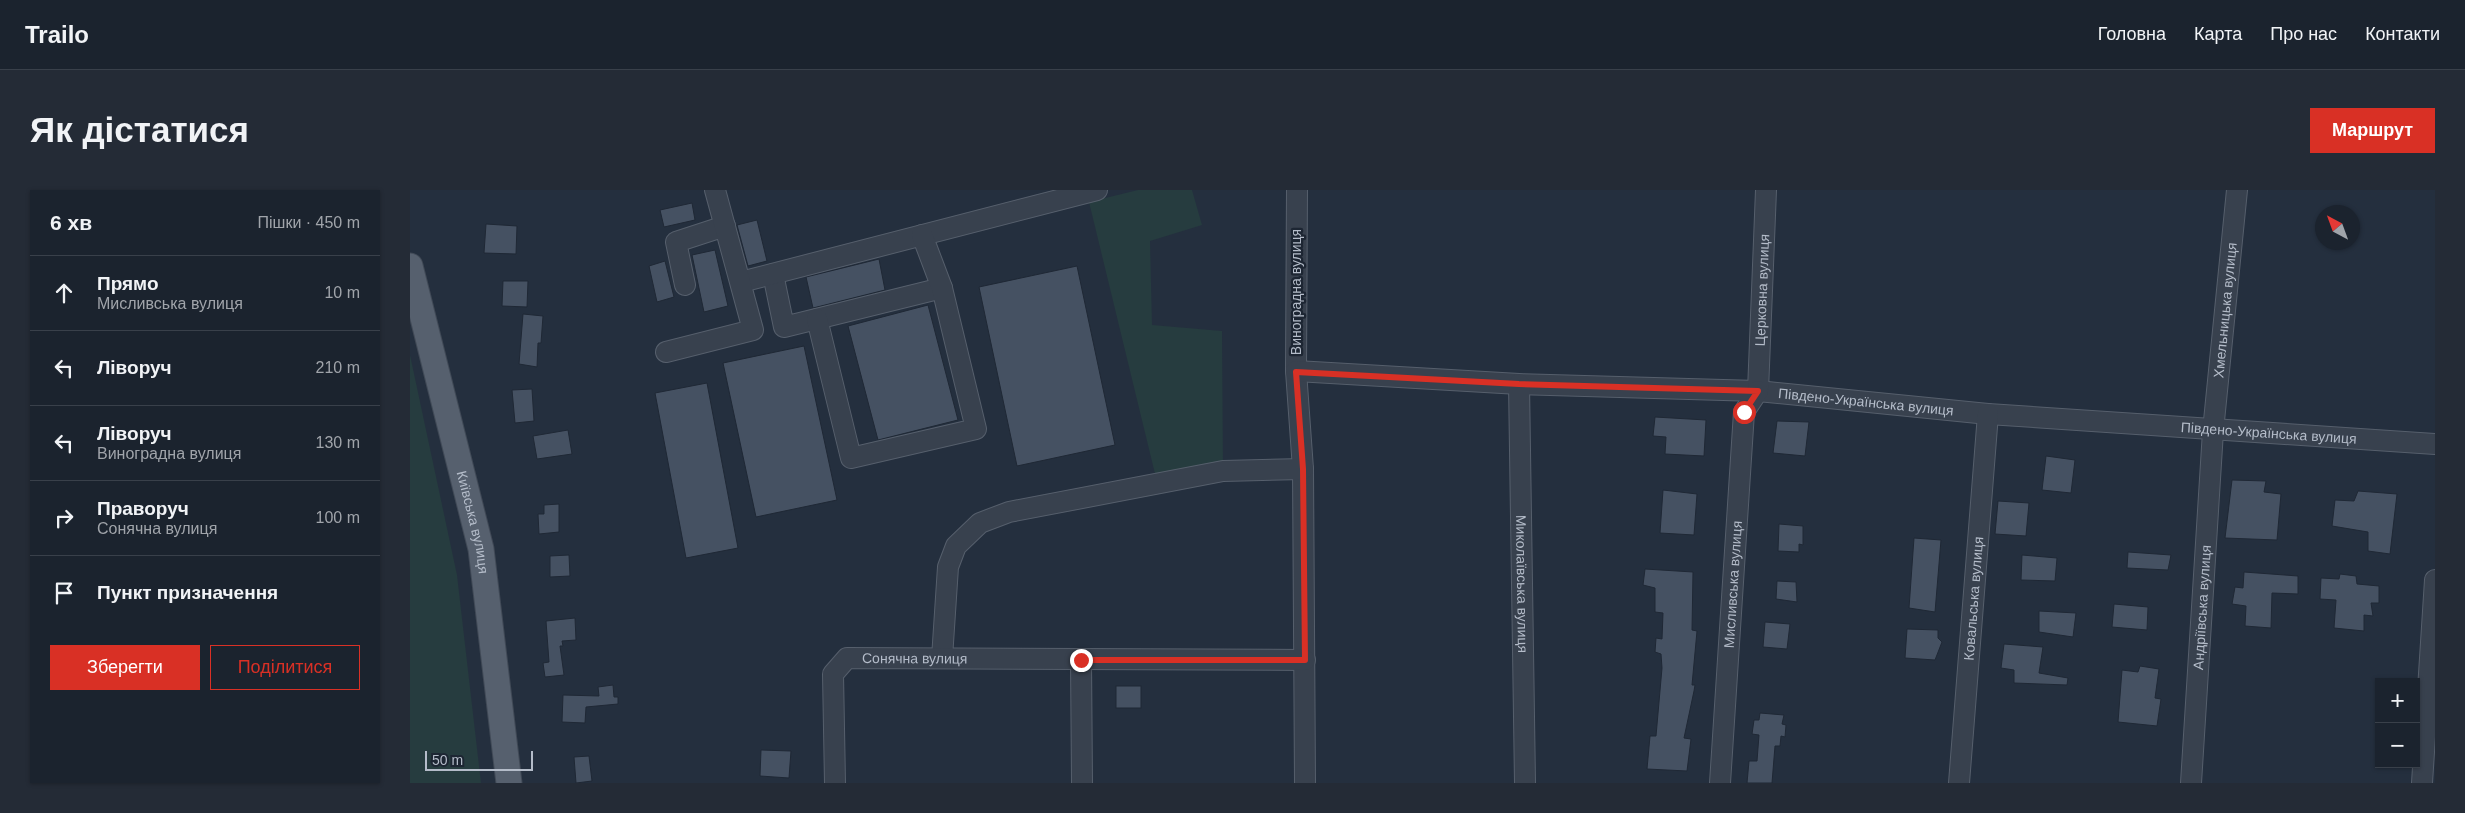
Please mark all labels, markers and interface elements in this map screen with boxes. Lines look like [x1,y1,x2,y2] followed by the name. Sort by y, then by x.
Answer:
[25,21,89,48] text: Trailo
[2098,24,2166,44] text: Головна
[2194,24,2242,44] text: Карта
[2270,24,2337,44] text: Про нас
[2365,24,2440,44] text: Контакти
[2310,108,2435,153] button: Маршрут
[30,110,249,149] text: Як дістатися
[2315,205,2360,250] north arrow
[50,211,92,234] text: 6 хв
[257,214,360,231] text: Пішки · 450 m
[1288,229,1304,355] street label: Виноградна вулиця
[1752,234,1772,347] street label: Церковна вулиця
[2210,242,2240,379] street label: Хмельницька вулиця
[97,273,159,294] text: Прямо
[50,279,78,307] icon: ahead
[324,284,360,301] text: 10 m
[97,295,243,312] text: Мисливська вулиця
[50,354,78,382] icon: left
[97,357,172,378] text: Ліворуч
[316,359,360,376] text: 210 m
[1778,385,1954,419] street label: Південо-Українська вулиця
[1733,401,1756,424] route start
[2180,419,2357,447] street label: Південо-Українська вулиця
[97,423,172,444] text: Ліворуч
[50,429,78,457] icon: left
[316,434,360,451] text: 130 m
[97,445,241,462] text: Виноградна вулиця
[454,469,492,575] street label: Київська вулиця
[97,498,189,519] text: Праворуч
[50,504,78,532] icon: right
[316,509,360,526] text: 100 m
[1513,515,1531,653] street label: Миколаївська вулиця
[97,520,217,537] text: Сонячна вулиця
[1721,520,1745,649] street label: Мисливська вулиця
[1961,536,1986,661] street label: Ковальська вулиця
[2190,544,2214,670] street label: Андріївська вулиця
[50,579,78,607] icon: arrive
[97,582,278,603] text: Пункт призначення
[50,645,200,690] button: Зберегти
[210,645,360,690] button: Поділитися
[1070,649,1093,672] route end
[862,650,967,667] street label: Сонячна вулиця
[2375,678,2420,768] map controls
[2375,678,2420,723] button: +
[2375,723,2420,768] button: −
[425,748,532,771] scale bar
[432,752,463,768] text: 50 m

